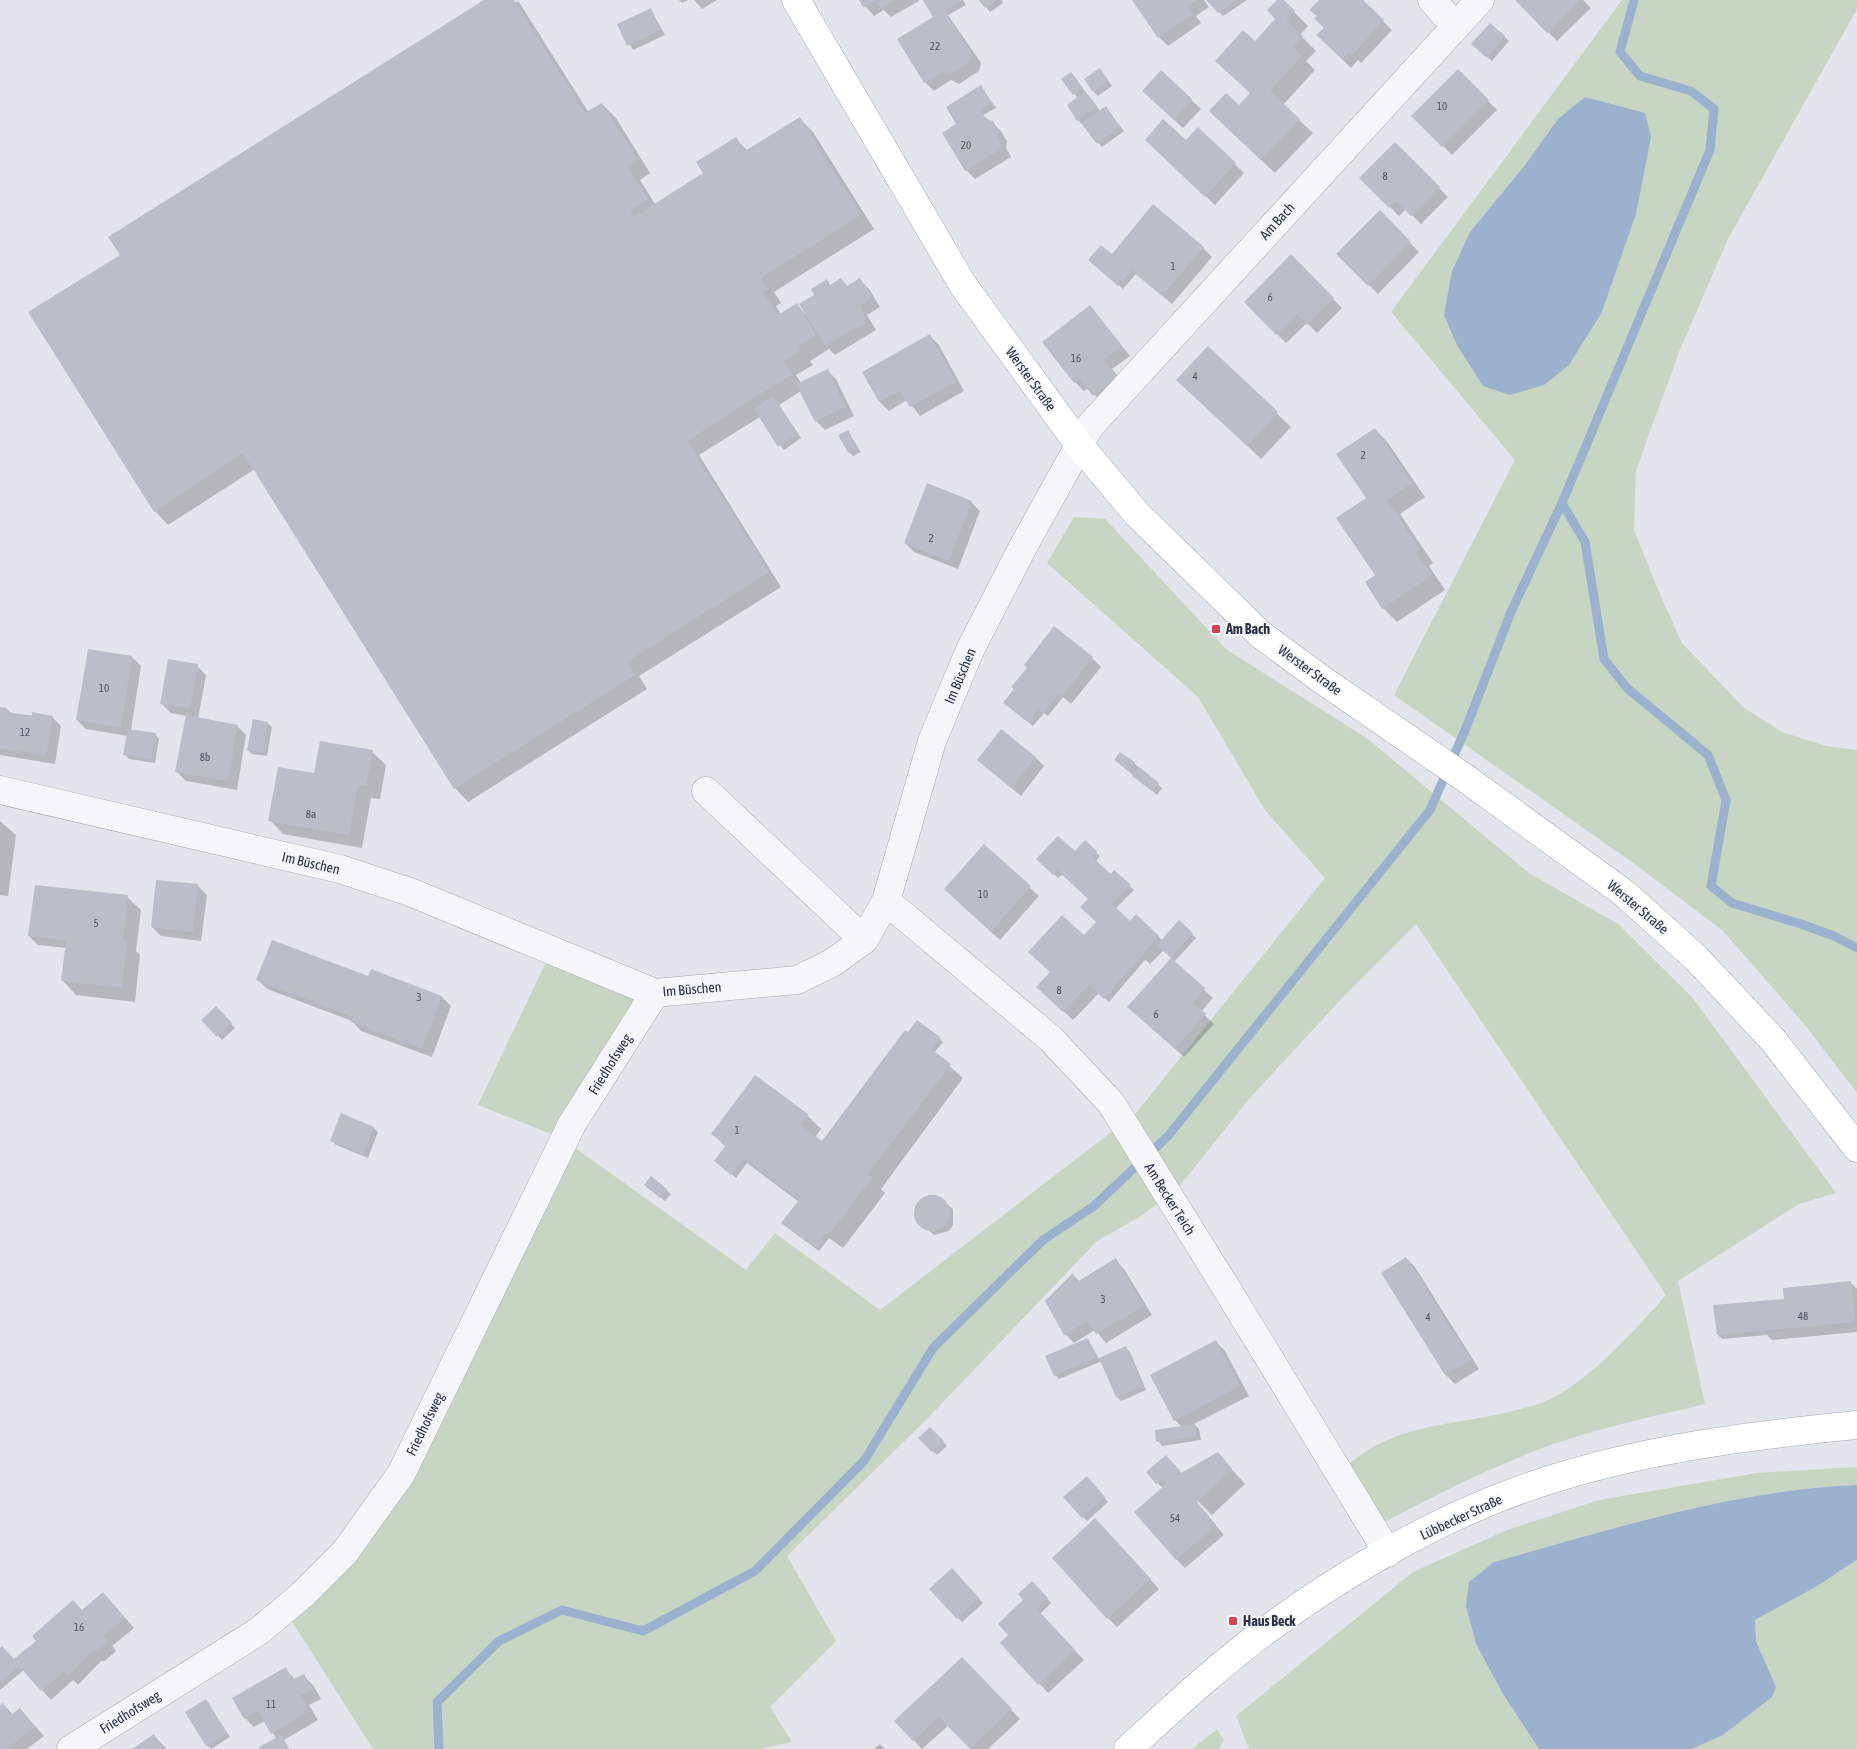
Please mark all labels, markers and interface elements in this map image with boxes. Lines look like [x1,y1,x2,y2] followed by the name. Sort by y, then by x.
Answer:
[930,40,940,52] house number: 22
[1437,100,1447,112] house number: 10
[961,139,971,151] house number: 20
[1382,170,1388,182] house number: 8
[1256,199,1298,243] street label: Am Bach
[1170,260,1176,272] house number: 1
[1267,291,1273,303] house number: 6
[1003,344,1059,414] street label: Werster Straße
[1071,352,1081,364] house number: 16
[1192,370,1198,382] house number: 4
[1360,449,1366,461] house number: 2
[928,532,934,544] house number: 2
[1225,621,1270,637] place label: Am Bach
[1210,623,1222,635] marker: Am Bach
[1275,642,1345,698] street label: Werster Straße
[941,646,979,706] street label: Im Büschen
[99,682,109,694] house number: 10
[20,726,30,738] house number: 12
[200,751,210,763] house number: 8b
[306,808,316,820] house number: 8a
[280,849,342,877] street label: Im Büschen
[1604,877,1672,937] street label: Werster Straße
[978,888,988,900] house number: 10
[93,917,99,929] house number: 5
[662,978,722,1000] street label: Im Büschen
[1056,984,1062,996] house number: 8
[416,991,422,1003] house number: 3
[1153,1008,1159,1020] house number: 6
[585,1031,635,1097] street label: Friedhofsweg
[734,1124,740,1136] house number: 1
[1141,1160,1199,1238] street label: Am Becker Teich
[1100,1293,1106,1305] house number: 3
[1798,1310,1808,1322] house number: 48
[1425,1311,1431,1323] house number: 4
[403,1390,447,1458] street label: Friedhofsweg
[1418,1491,1504,1543] street label: Lübbecker Straße
[1170,1512,1180,1524] house number: 54
[1243,1613,1296,1629] place label: Haus Beck
[1227,1615,1239,1627] marker: Haus Beck
[74,1621,84,1633] house number: 16
[97,1687,163,1737] street label: Friedhofsweg
[266,1698,276,1710] house number: 11

